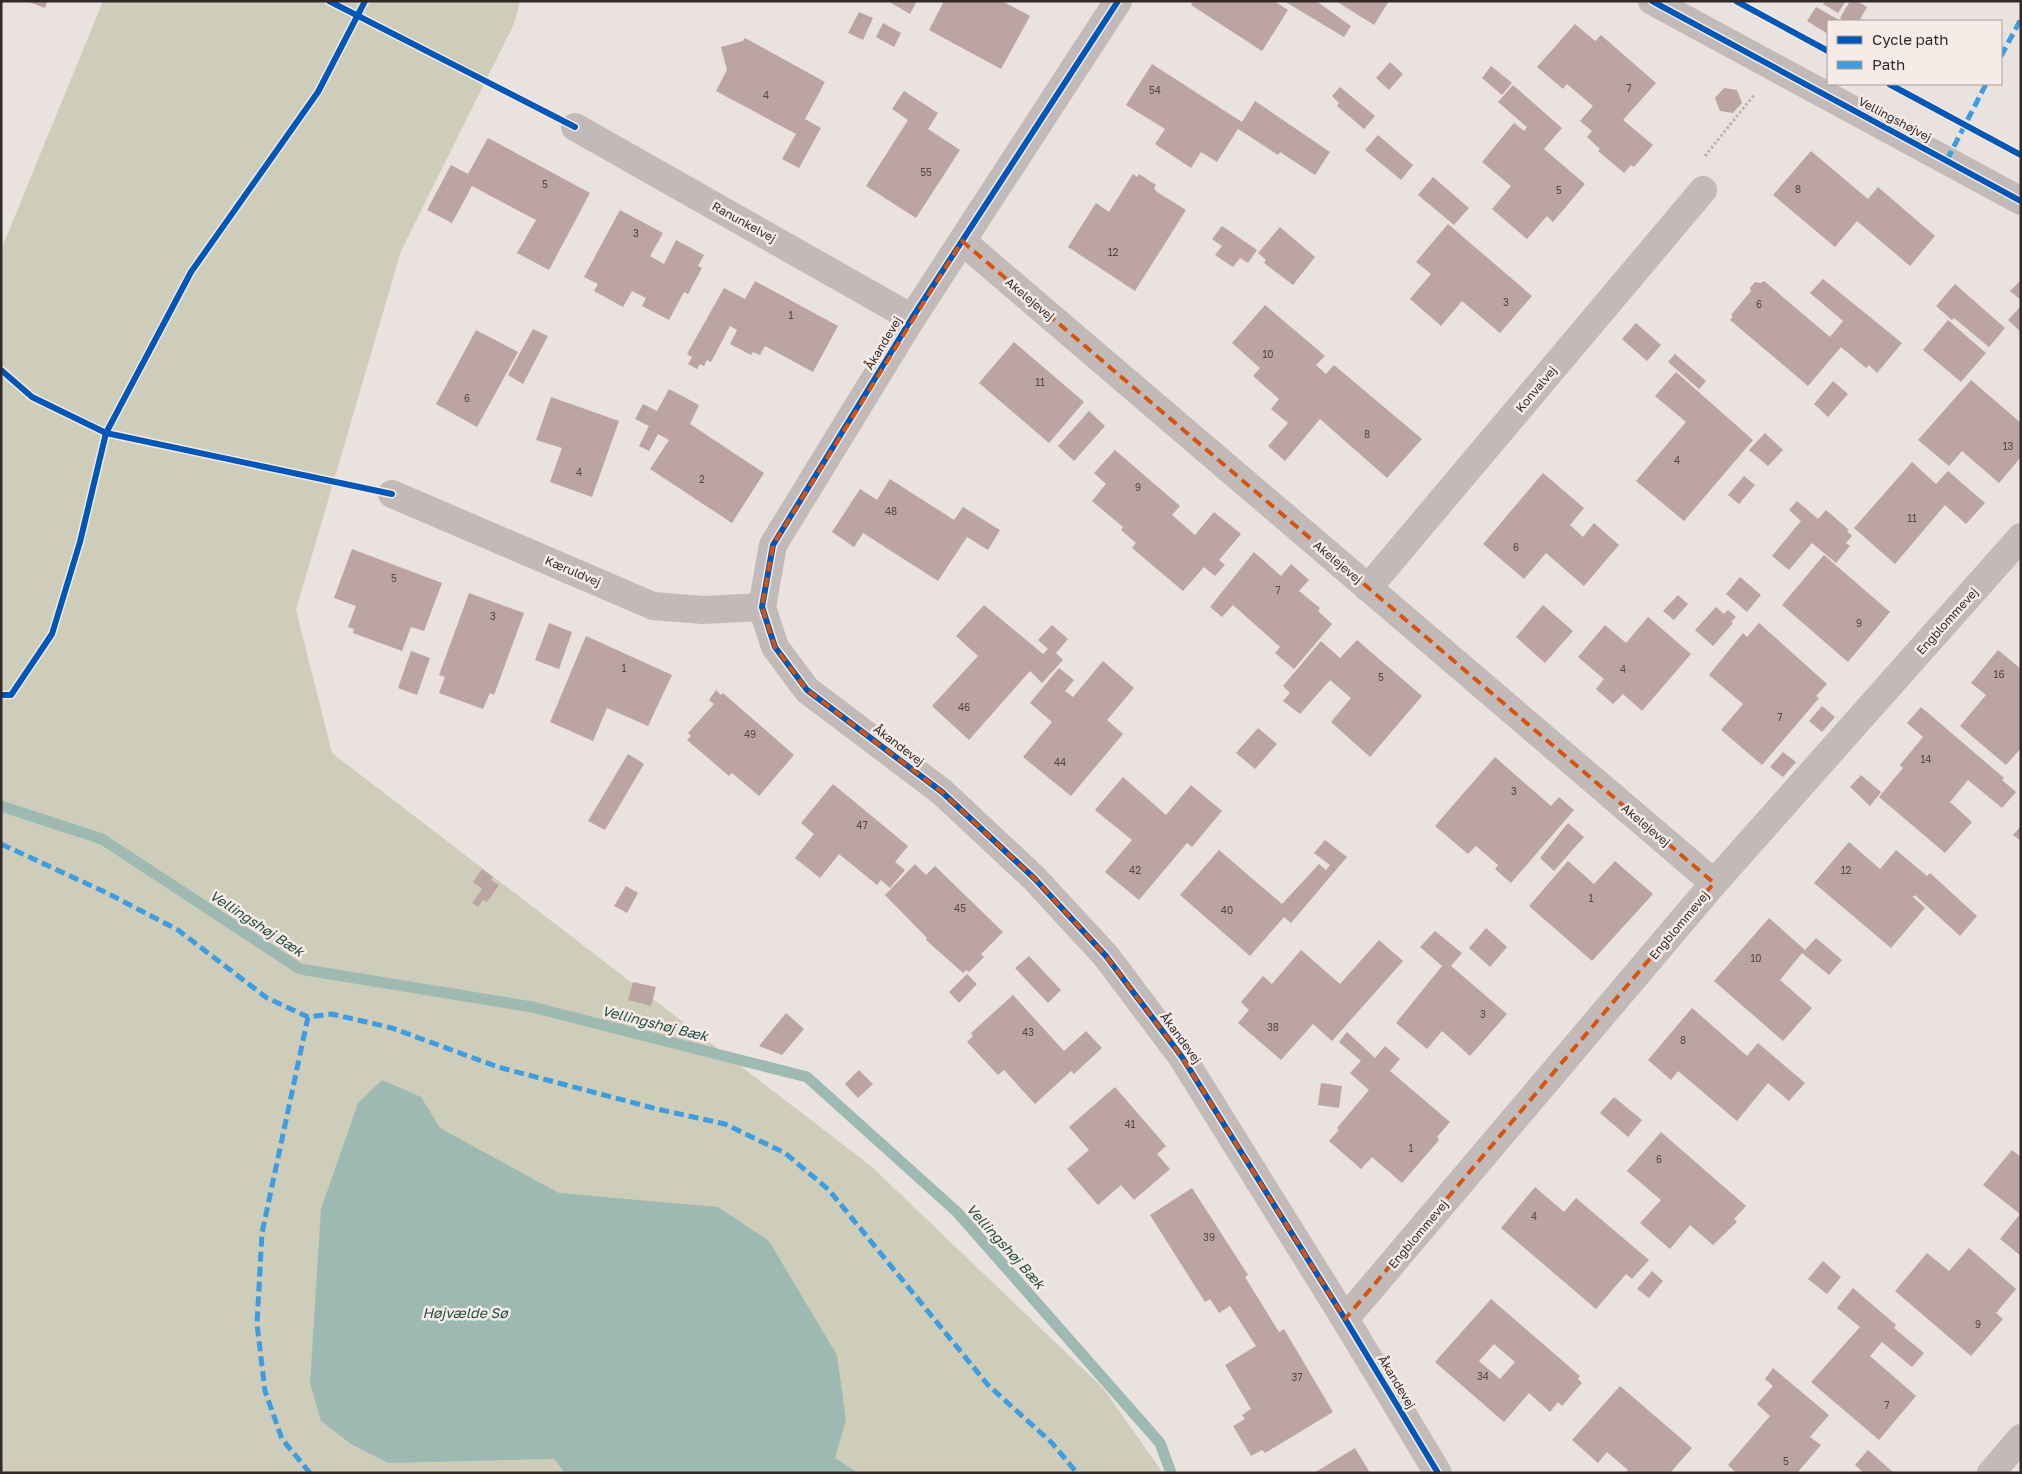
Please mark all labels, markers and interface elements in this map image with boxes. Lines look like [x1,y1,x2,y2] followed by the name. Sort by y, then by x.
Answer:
[1827,20,2002,85] legend
[1872,30,1948,48] text: Cycle path
[1872,55,1905,73] text: Path
[1626,82,1632,94] house number: 7
[1149,84,1161,96] house number: 54
[763,89,769,101] house number: 4
[1856,93,1934,145] street label: Vellingshøjvej
[920,166,932,178] house number: 55
[542,178,548,190] house number: 5
[1795,183,1801,195] house number: 8
[1556,184,1562,196] house number: 5
[709,198,779,246] street label: Ranunkelvej
[633,227,639,239] house number: 3
[1108,246,1119,258] house number: 12
[1003,274,1057,324] street label: Akelejevej
[1503,296,1509,308] house number: 3
[1756,298,1762,310] house number: 6
[789,309,794,321] house number: 1
[861,314,905,372] street label: Åkandevej
[1262,348,1274,360] house number: 10
[1512,363,1560,415] street label: Konvalvej
[1035,376,1045,388] house number: 11
[464,392,470,404] house number: 6
[1364,428,1370,440] house number: 8
[2003,440,2013,452] house number: 13
[1674,454,1680,466] house number: 4
[576,466,582,478] house number: 4
[699,473,705,485] house number: 2
[1135,481,1141,493] house number: 9
[885,505,897,517] house number: 48
[1907,512,1917,524] house number: 11
[1311,537,1365,587] street label: Akelejevej
[1513,541,1519,553] house number: 6
[543,553,603,589] street label: Kæruldvej
[391,572,397,584] house number: 5
[1275,584,1281,596] house number: 7
[1913,584,1981,658] street label: Engblommevej
[490,610,496,622] house number: 3
[1856,617,1862,629] house number: 9
[622,662,627,674] house number: 1
[1620,663,1626,675] house number: 4
[1994,668,2004,680] house number: 16
[1378,671,1384,683] house number: 5
[958,701,970,713] house number: 46
[1777,711,1783,723] house number: 7
[871,721,927,769] street label: Åkandevej
[744,728,756,740] house number: 49
[1921,753,1931,765] house number: 14
[1054,756,1066,768] house number: 44
[1511,785,1517,797] house number: 3
[1619,800,1673,850] street label: Akelejevej
[856,819,868,831] house number: 47
[1129,864,1141,876] house number: 42
[1841,864,1852,876] house number: 12
[207,886,309,961] water label: Vellingshøj Bæk
[1646,888,1712,962] street label: Engblommevej
[1589,892,1594,904] house number: 1
[954,902,966,914] house number: 45
[1221,904,1233,916] house number: 40
[1750,952,1762,964] house number: 10
[600,1002,712,1045] water label: Vellingshøj Bæk
[1480,1008,1486,1020] house number: 3
[1157,1009,1205,1067] street label: Åkandevej
[1267,1021,1279,1033] house number: 38
[1022,1026,1034,1038] house number: 43
[1680,1034,1686,1046] house number: 8
[1125,1118,1136,1130] house number: 41
[1409,1142,1414,1154] house number: 1
[1656,1153,1662,1165] house number: 6
[1385,1197,1451,1271] street label: Engblommevej
[963,1200,1050,1294] water label: Vellingshøj Bæk
[1531,1210,1537,1222] house number: 4
[1203,1231,1215,1243] house number: 39
[422,1304,509,1321] water label: Højvælde Sø
[1975,1318,1981,1330] house number: 9
[1375,1353,1419,1411] street label: Åkandevej
[1477,1370,1489,1382] house number: 34
[1291,1371,1303,1383] house number: 37
[1884,1399,1890,1411] house number: 7
[1783,1455,1789,1467] house number: 5

